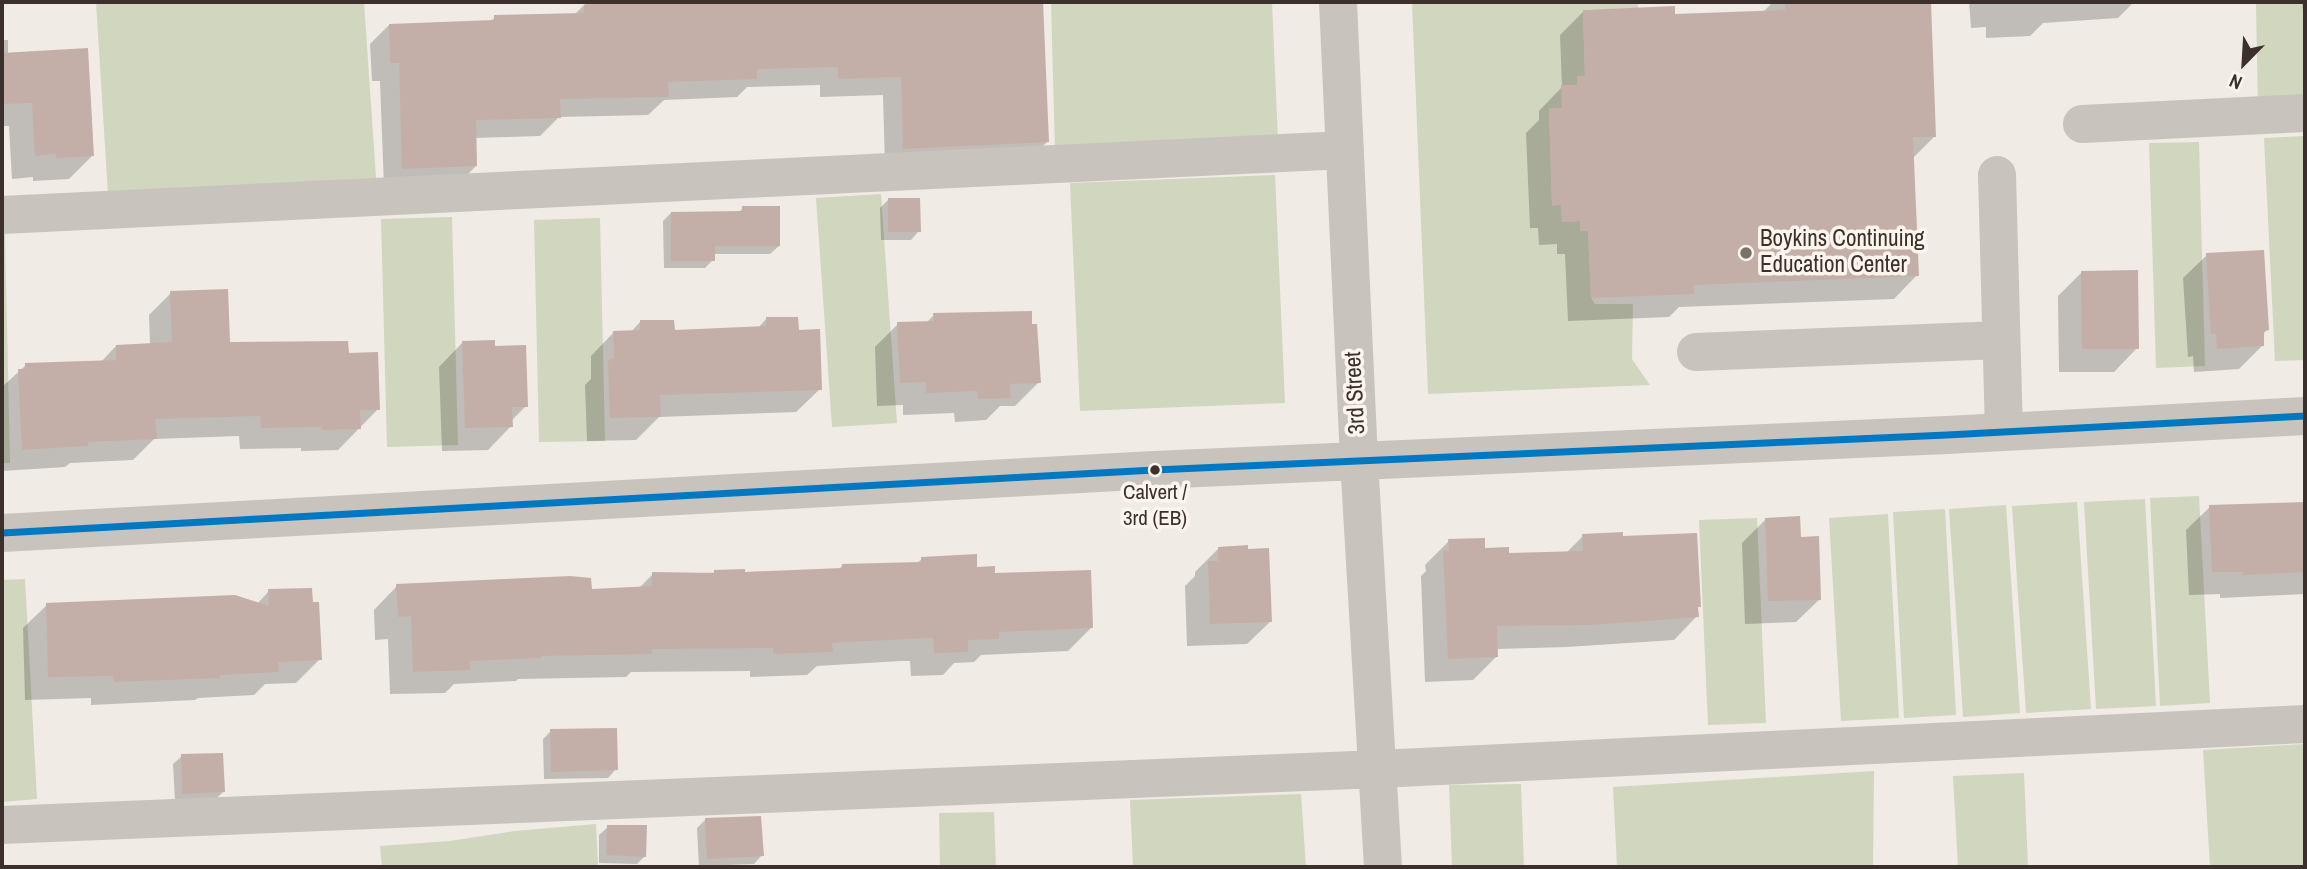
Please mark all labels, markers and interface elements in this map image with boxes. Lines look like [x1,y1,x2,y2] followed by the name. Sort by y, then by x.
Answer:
[2209,28,2279,98] north arrow
[2225,68,2246,96] text: N
[1760,226,1925,280] place label: Boykins Continuing Education Center
[1738,245,1754,261] marker: Boykins Continuing Education Center
[1340,351,1372,435] street label: 3rd Street
[1148,463,1162,477] marker: Calvert / 3rd (EB)
[1123,480,1187,530] place label: Calvert / 3rd (EB)

